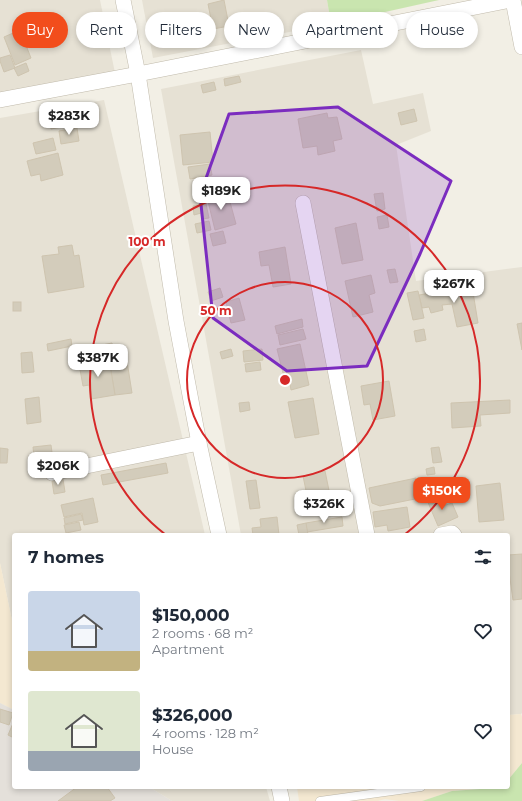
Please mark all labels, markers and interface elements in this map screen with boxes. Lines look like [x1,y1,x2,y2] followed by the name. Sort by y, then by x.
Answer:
[12,12,68,48] chip: Buy
[76,12,137,48] chip: Rent
[145,12,216,48] chip: Filters
[224,12,284,48] chip: New
[292,12,398,48] chip: Apartment
[406,12,478,48] chip: House
[41,102,97,136] pin: $283K
[48,107,90,123] text: $283K
[193,177,249,211] pin: $189K
[201,182,241,198] text: $189K
[129,234,165,249] text: 100 m
[426,270,482,304] pin: $267K
[433,275,475,291] text: $267K
[200,303,232,318] text: 50 m
[70,344,126,378] pin: $387K
[77,349,119,365] text: $387K
[278,373,292,387] centre of rings
[30,452,86,486] pin: $206K
[37,457,79,473] text: $206K
[414,477,470,511] pin: $150K
[422,482,462,498] text: $150K
[296,490,352,524] pin: $326K
[303,495,345,511] text: $326K
[472,546,494,568] icon: filters
[28,547,104,567] text: 7 homes
[152,605,230,625] text: $150,000
[60,607,108,655] icon: home
[472,620,494,642] icon: heart
[152,625,253,641] text: 2 rooms · 68 m²
[152,641,224,657] text: Apartment
[152,705,233,725] text: $326,000
[60,707,108,755] icon: home
[472,720,494,742] icon: heart
[152,725,259,741] text: 4 rooms · 128 m²
[152,741,194,757] text: House

